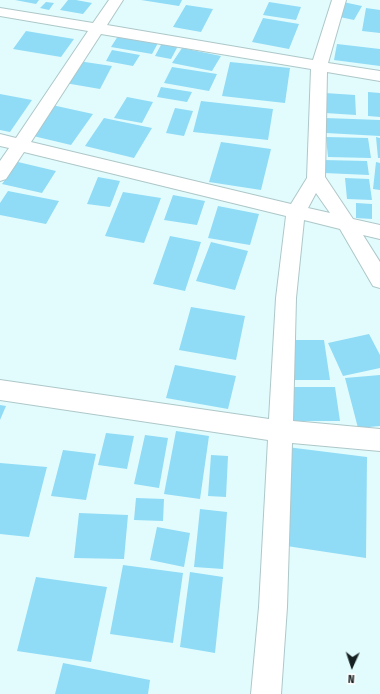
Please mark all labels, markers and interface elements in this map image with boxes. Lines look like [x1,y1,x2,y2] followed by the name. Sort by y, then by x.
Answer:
[332,646,372,686] north arrow
[348,672,355,685] text: N

